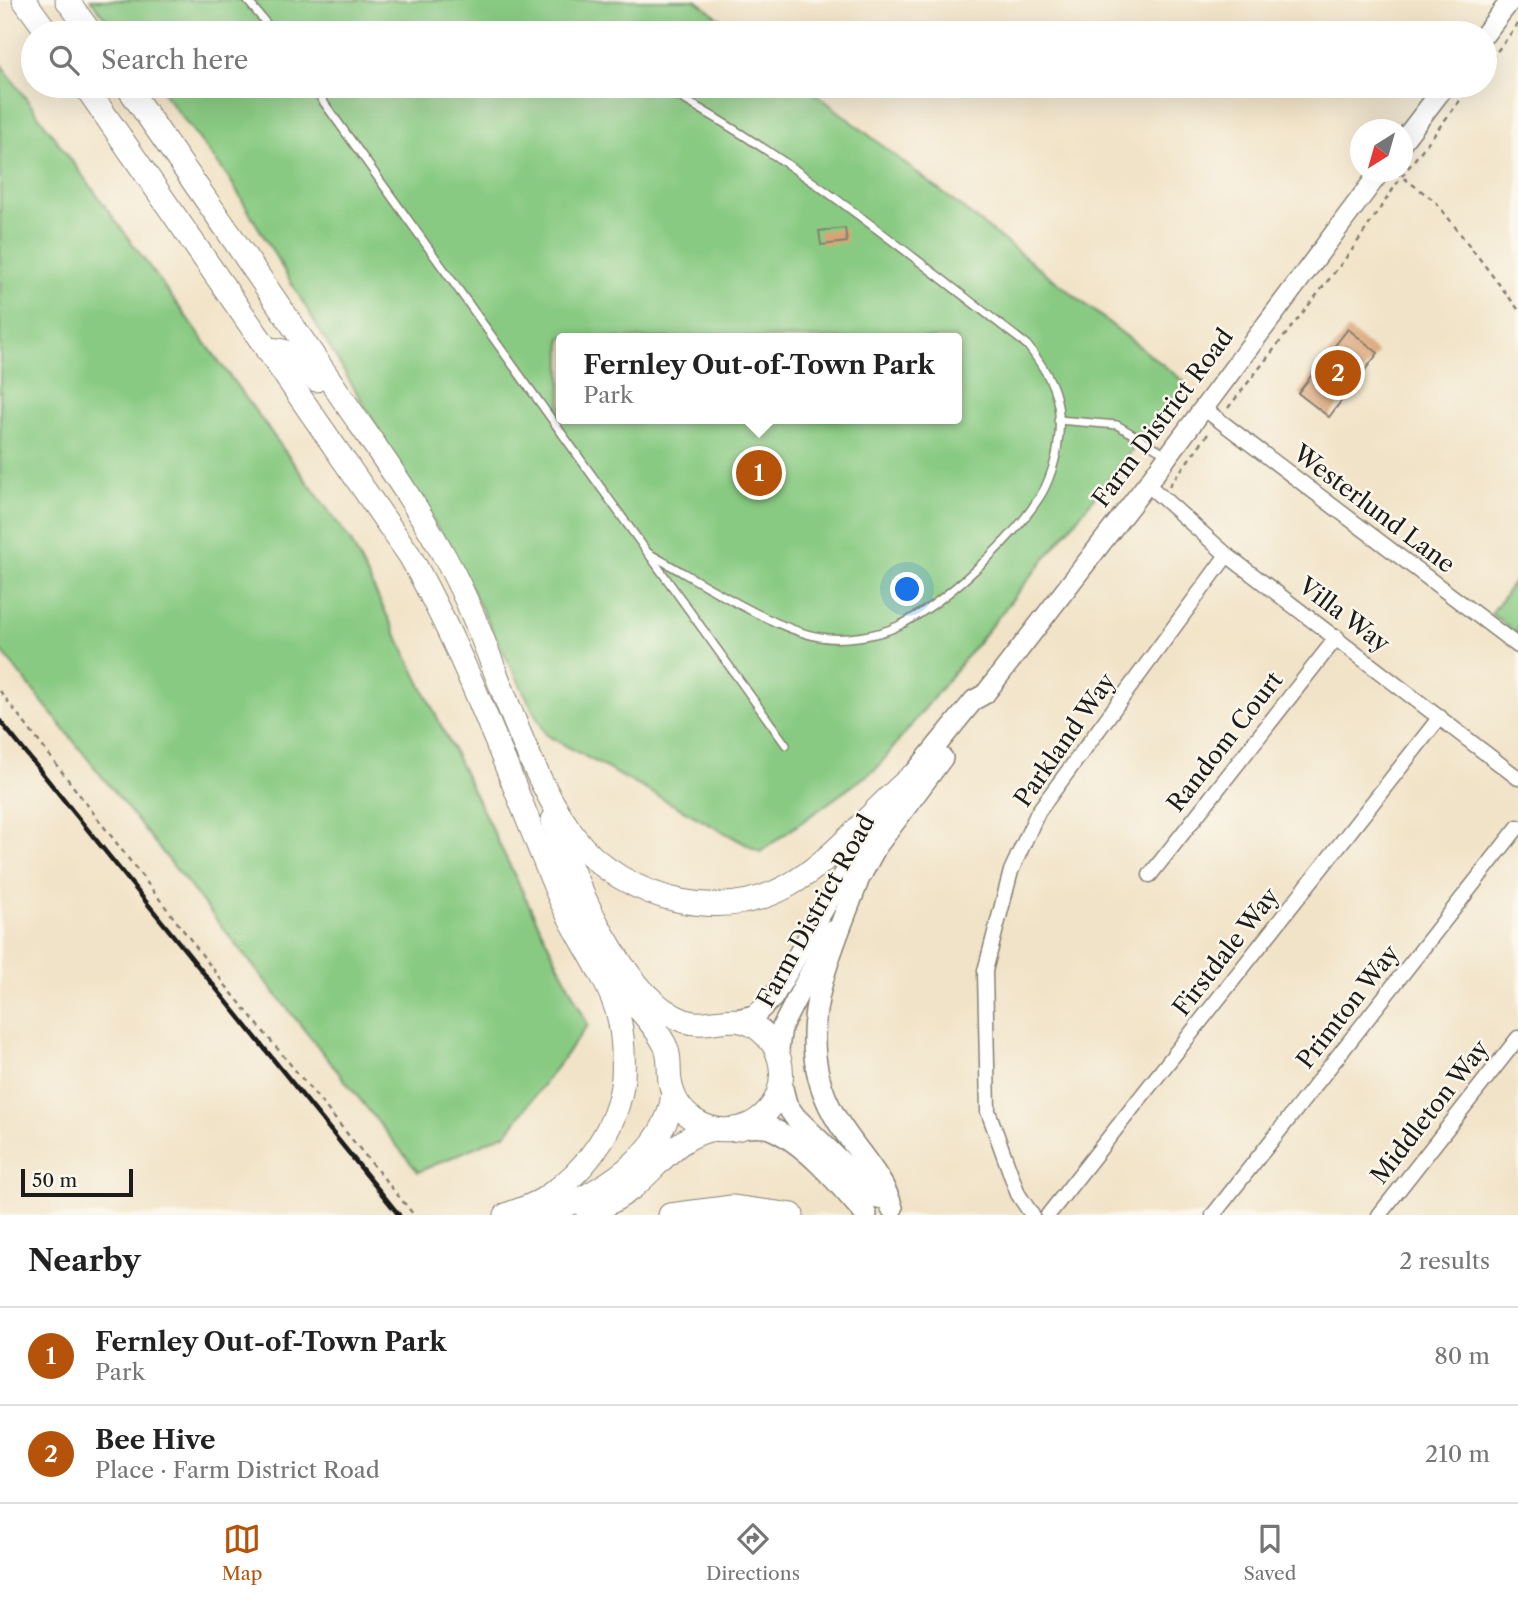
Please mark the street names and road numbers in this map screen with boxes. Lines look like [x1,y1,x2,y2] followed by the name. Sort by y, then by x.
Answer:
[1086,322,1239,513] street label: Farm District Road
[1287,438,1461,579] street label: Westerlund Lane
[1292,570,1396,659] street label: Villa Way
[1161,665,1289,818] street label: Random Court
[1008,667,1122,812] street label: Parkland Way
[751,809,881,1012] street label: Farm District Road
[1167,881,1285,1022] street label: Firstdale Way
[1290,939,1405,1074] street label: Primton Way
[1364,1033,1495,1189] street label: Middleton Way

